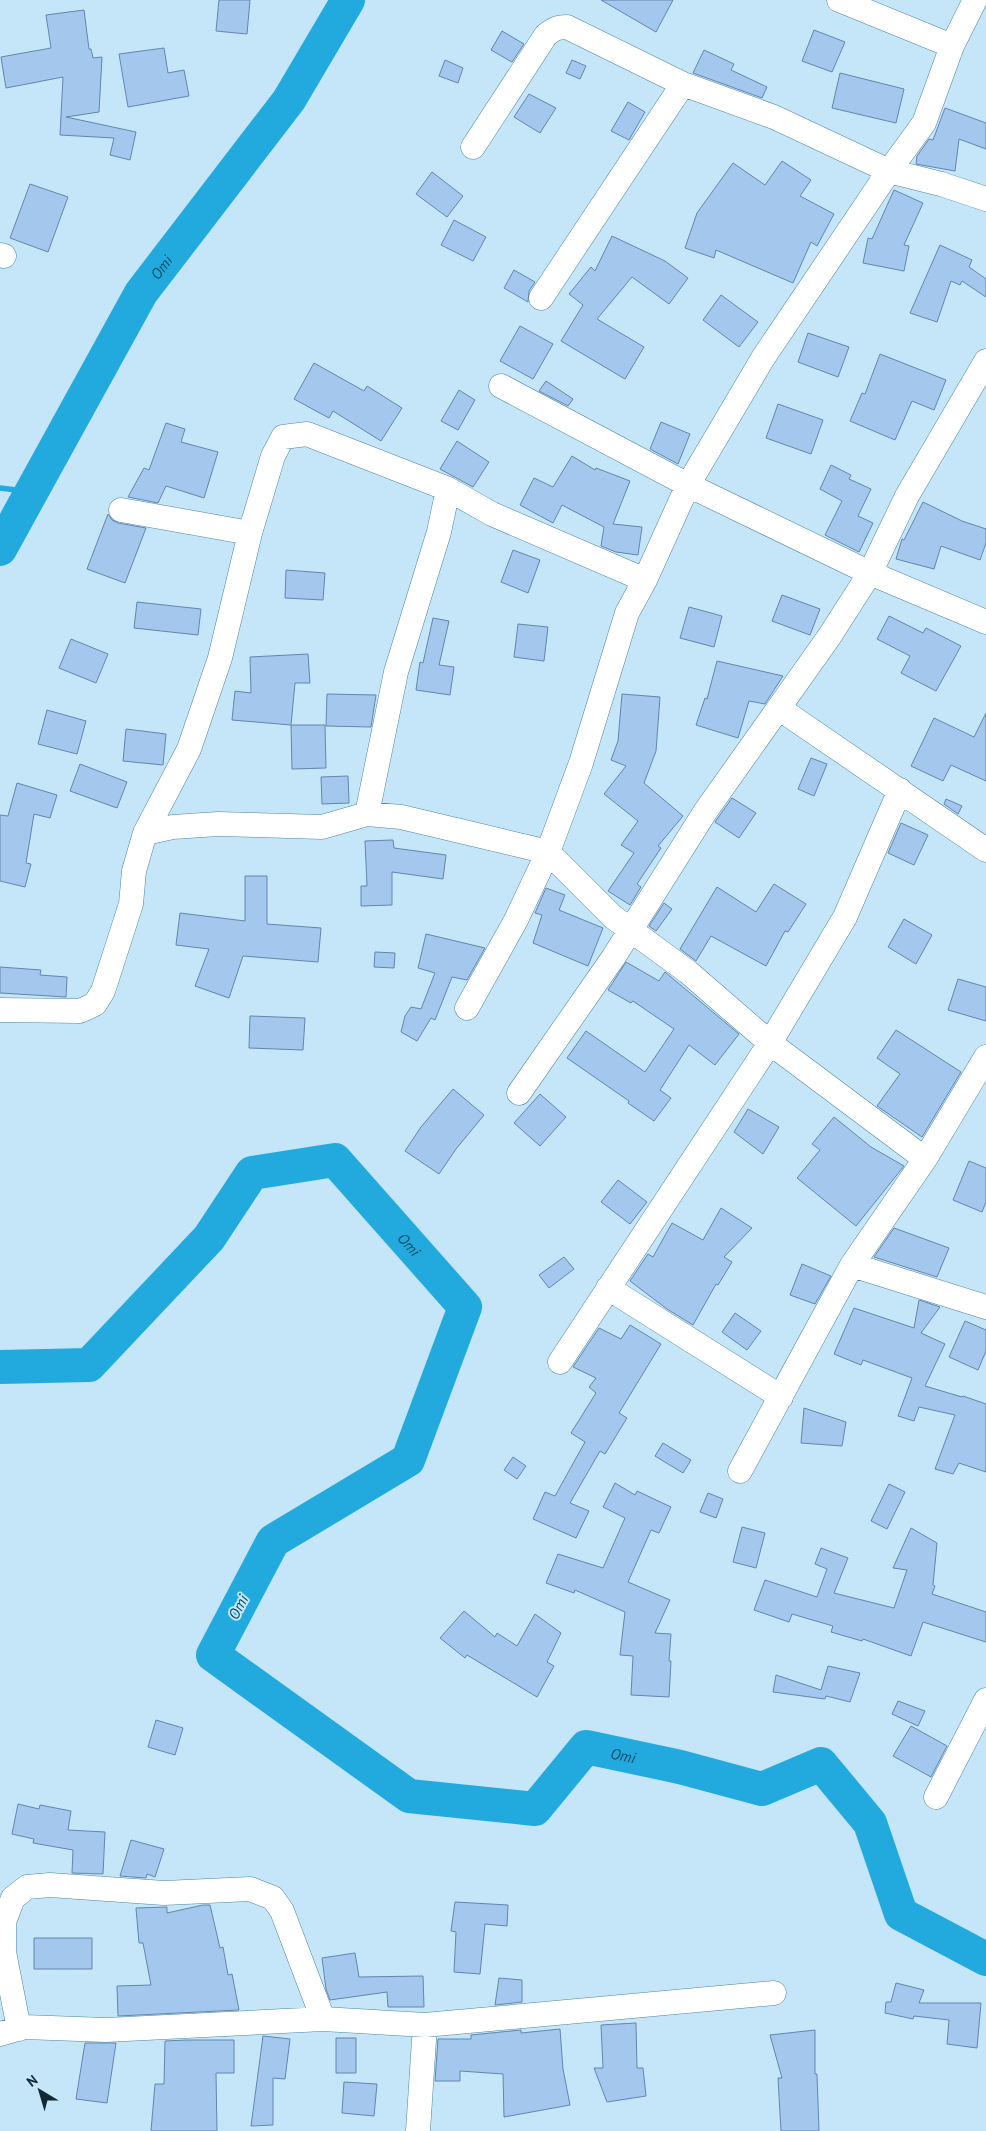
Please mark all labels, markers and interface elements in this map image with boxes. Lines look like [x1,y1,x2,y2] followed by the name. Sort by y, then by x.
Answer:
[146,250,177,283] water label: Omi
[394,1228,426,1261] water label: Omi
[224,1590,253,1623] water label: Omi
[609,1743,639,1767] water label: Omi
[15,2066,65,2116] north arrow
[23,2071,41,2091] text: N

